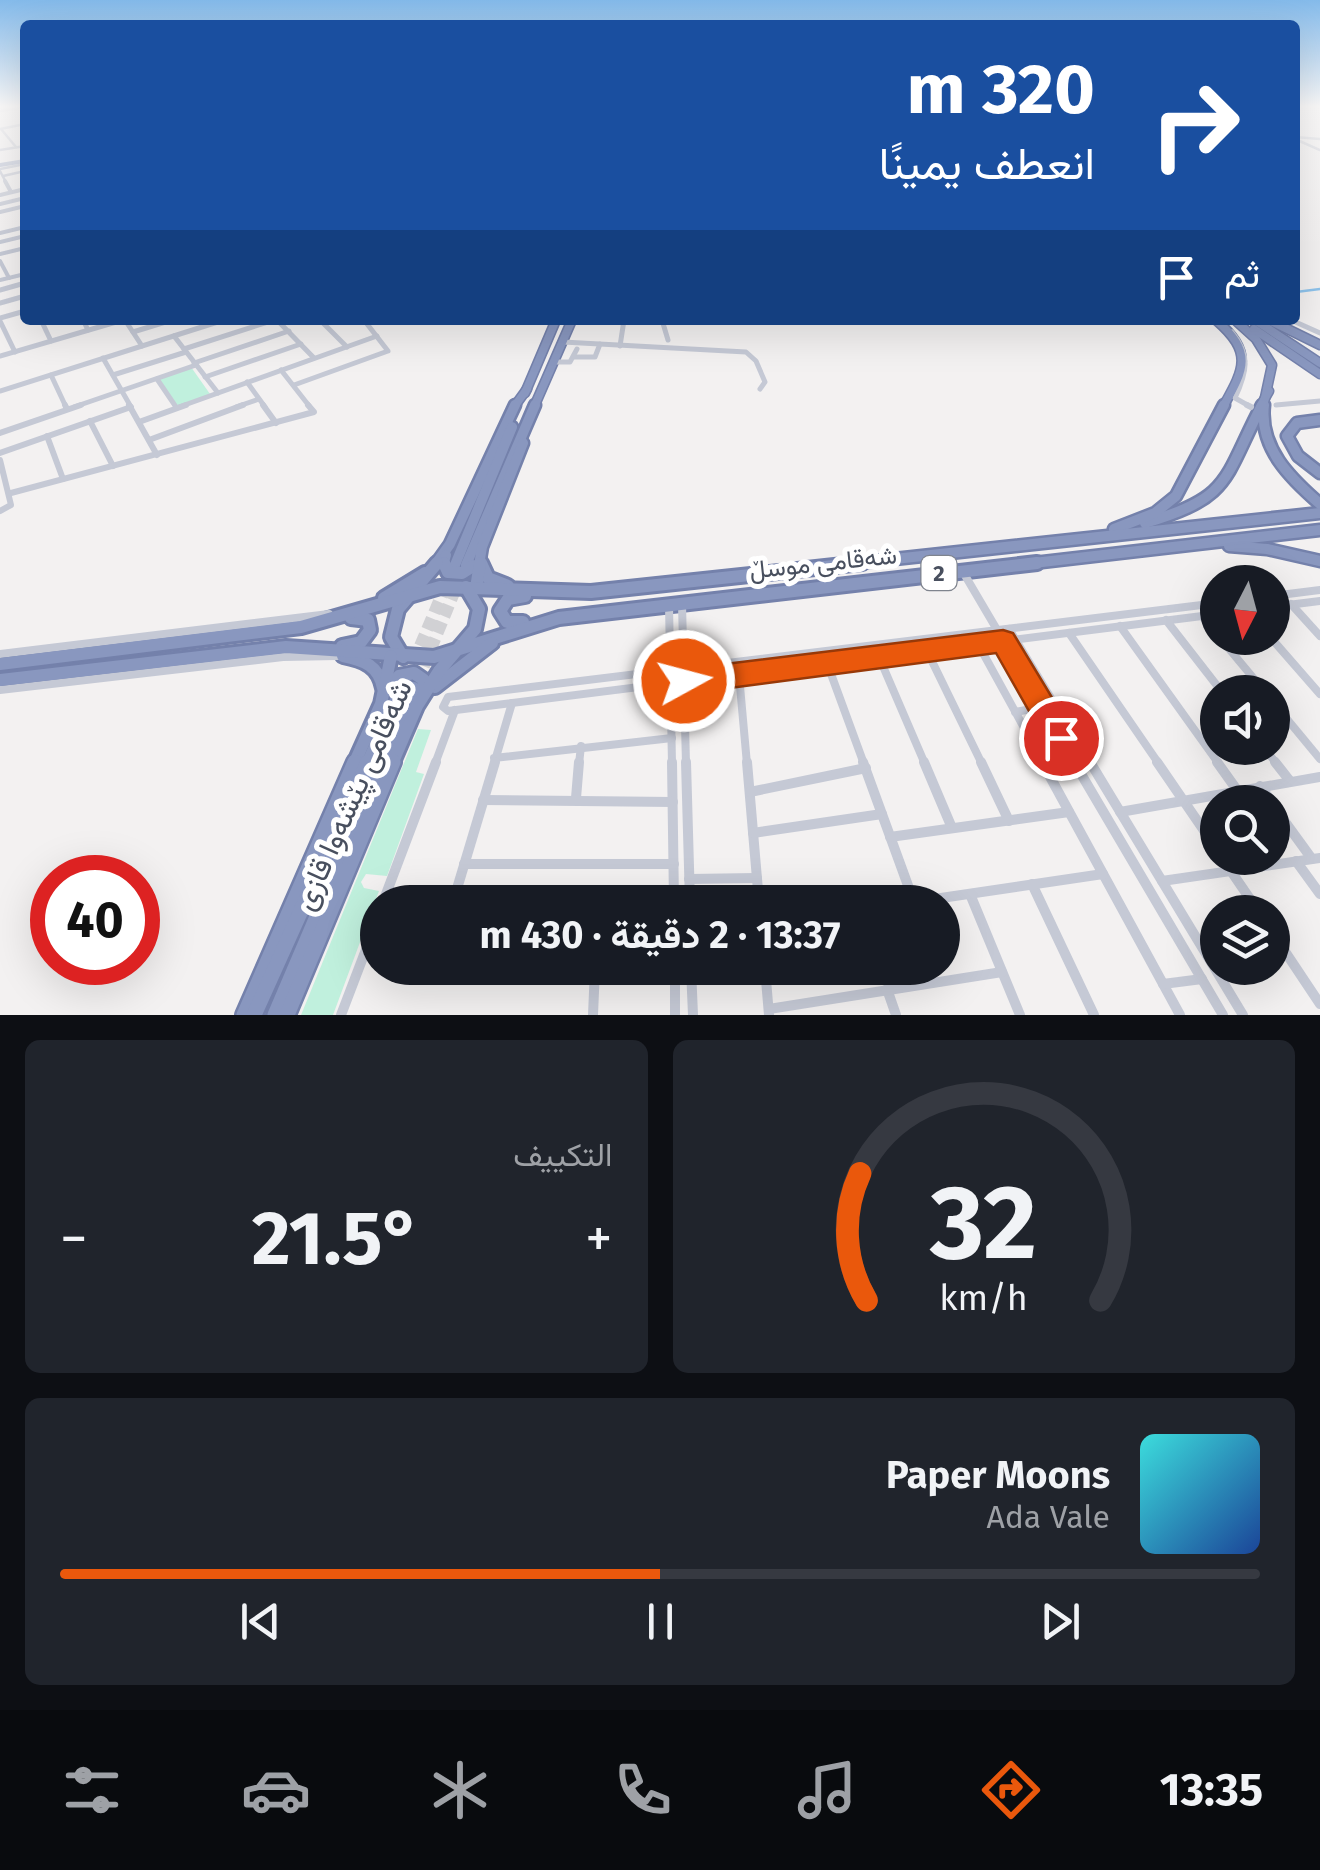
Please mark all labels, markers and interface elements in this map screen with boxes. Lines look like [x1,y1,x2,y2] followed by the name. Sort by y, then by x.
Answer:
[906,48,1095,132] text: 320 m
[1130,60,1260,190] icon: right
[879,137,1095,191] text: انعطف يمينًا
[1149,250,1204,305] icon: arrive
[1224,251,1260,297] text: ثم
[748,540,898,586] street label: شەقامی موسڵ
[922,556,956,590] road number: 2
[1200,565,1290,655] north arrow
[1200,565,1290,985] map controls
[632,629,736,733] position arrow
[286,674,422,916] street label: شەقامی پێشەوا قازی
[1200,675,1290,765] button: sound
[1019,696,1104,781] pin
[1034,711,1089,766] icon: arrive
[1200,785,1290,875] button: search
[30,855,160,985] speed limit sign: 40
[1200,895,1290,985] button: layers
[479,912,841,958] text: 13:37 · 2 دقيقة · 430 m
[513,1136,613,1174] text: التكييف
[929,1161,1037,1286] text: 32
[252,1194,421,1284] text: 21.5°
[60,1206,88,1272] text: −
[585,1206,612,1272] text: +
[940,1277,1028,1319] text: km/h
[886,1452,1110,1498] text: Paper Moons
[986,1498,1110,1536] text: Ada Vale
[233,1594,288,1649] icon: previous
[633,1594,688,1649] icon: pause
[1033,1594,1088,1649] icon: next
[57,1755,127,1825] icon: filters
[241,1755,311,1825] icon: car
[425,1755,495,1825] icon: climate
[608,1755,678,1825] icon: phone
[792,1755,862,1825] icon: music
[976,1755,1046,1825] icon: directions
[1160,1763,1263,1817] text: 13:35

